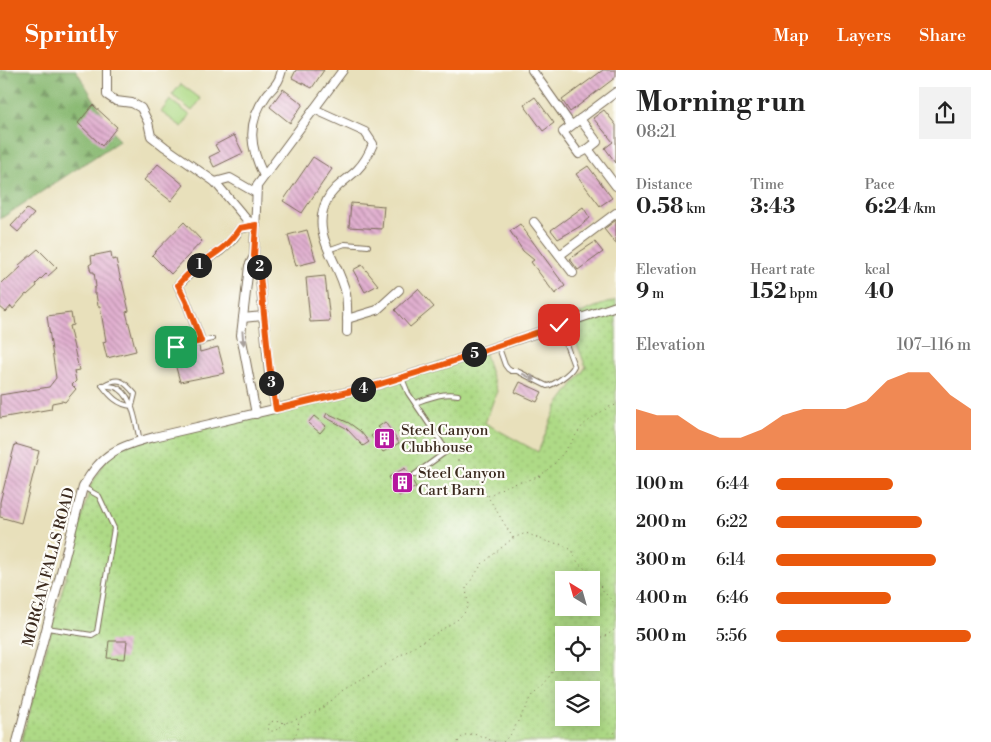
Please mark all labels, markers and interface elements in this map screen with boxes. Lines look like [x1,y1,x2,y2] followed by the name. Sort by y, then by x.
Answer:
[25,20,118,50] text: Sprintly
[774,24,809,47] text: Map
[837,24,891,47] text: Layers
[919,24,966,47] text: Share
[636,85,805,120] text: Morning run
[919,87,971,139] button: share
[636,122,676,142] text: 08:21
[636,176,693,194] text: Distance
[750,176,784,194] text: Time
[865,176,895,194] text: Pace
[636,194,683,220] text: 0.58
[750,194,795,220] text: 3:43
[865,194,911,220] text: 6:24
[683,200,706,218] text: km
[911,200,936,218] text: /km
[186,252,212,278] pin: 1
[246,254,272,280] pin: 2
[196,256,203,274] text: 1
[255,258,264,276] text: 2
[636,261,697,279] text: Elevation
[750,261,815,279] text: Heart rate
[865,261,890,279] text: kcal
[636,279,649,305] text: 9
[750,279,787,305] text: 152
[865,279,894,305] text: 40
[649,285,664,303] text: m
[787,285,818,303] text: bpm
[538,304,580,346] pin
[545,311,573,339] icon: check
[155,326,197,368] pin
[239,330,247,346] one-way arrow
[162,333,190,361] icon: arrive
[636,335,705,355] text: Elevation
[897,335,971,355] text: 107–116 m
[462,342,486,366] pin: 5
[470,345,479,363] text: 5
[258,370,284,396] pin: 3
[521,373,536,381] one-way arrow
[267,374,276,392] text: 3
[350,376,376,402] pin: 4
[359,380,368,398] text: 4
[401,421,489,457] place label: Steel Canyon Clubhouse
[373,427,397,451] building icon: Steel Canyon Clubhouse
[418,464,506,500] place label: Steel Canyon Cart Barn
[390,470,414,494] building icon: Steel Canyon Cart Barn
[636,474,684,494] text: 100 m
[716,474,749,494] text: 6:44
[19,485,79,649] street label: MORGAN FALLS ROAD
[636,512,686,532] text: 200 m
[716,512,748,532] text: 6:22
[636,550,686,570] text: 300 m
[716,550,745,570] text: 6:14
[555,571,600,616] north arrow
[555,571,600,726] map controls
[636,588,687,608] text: 400 m
[716,588,749,608] text: 6:46
[555,626,600,671] button: locate
[636,626,686,646] text: 500 m
[716,626,747,646] text: 5:56
[555,681,600,726] button: layers

